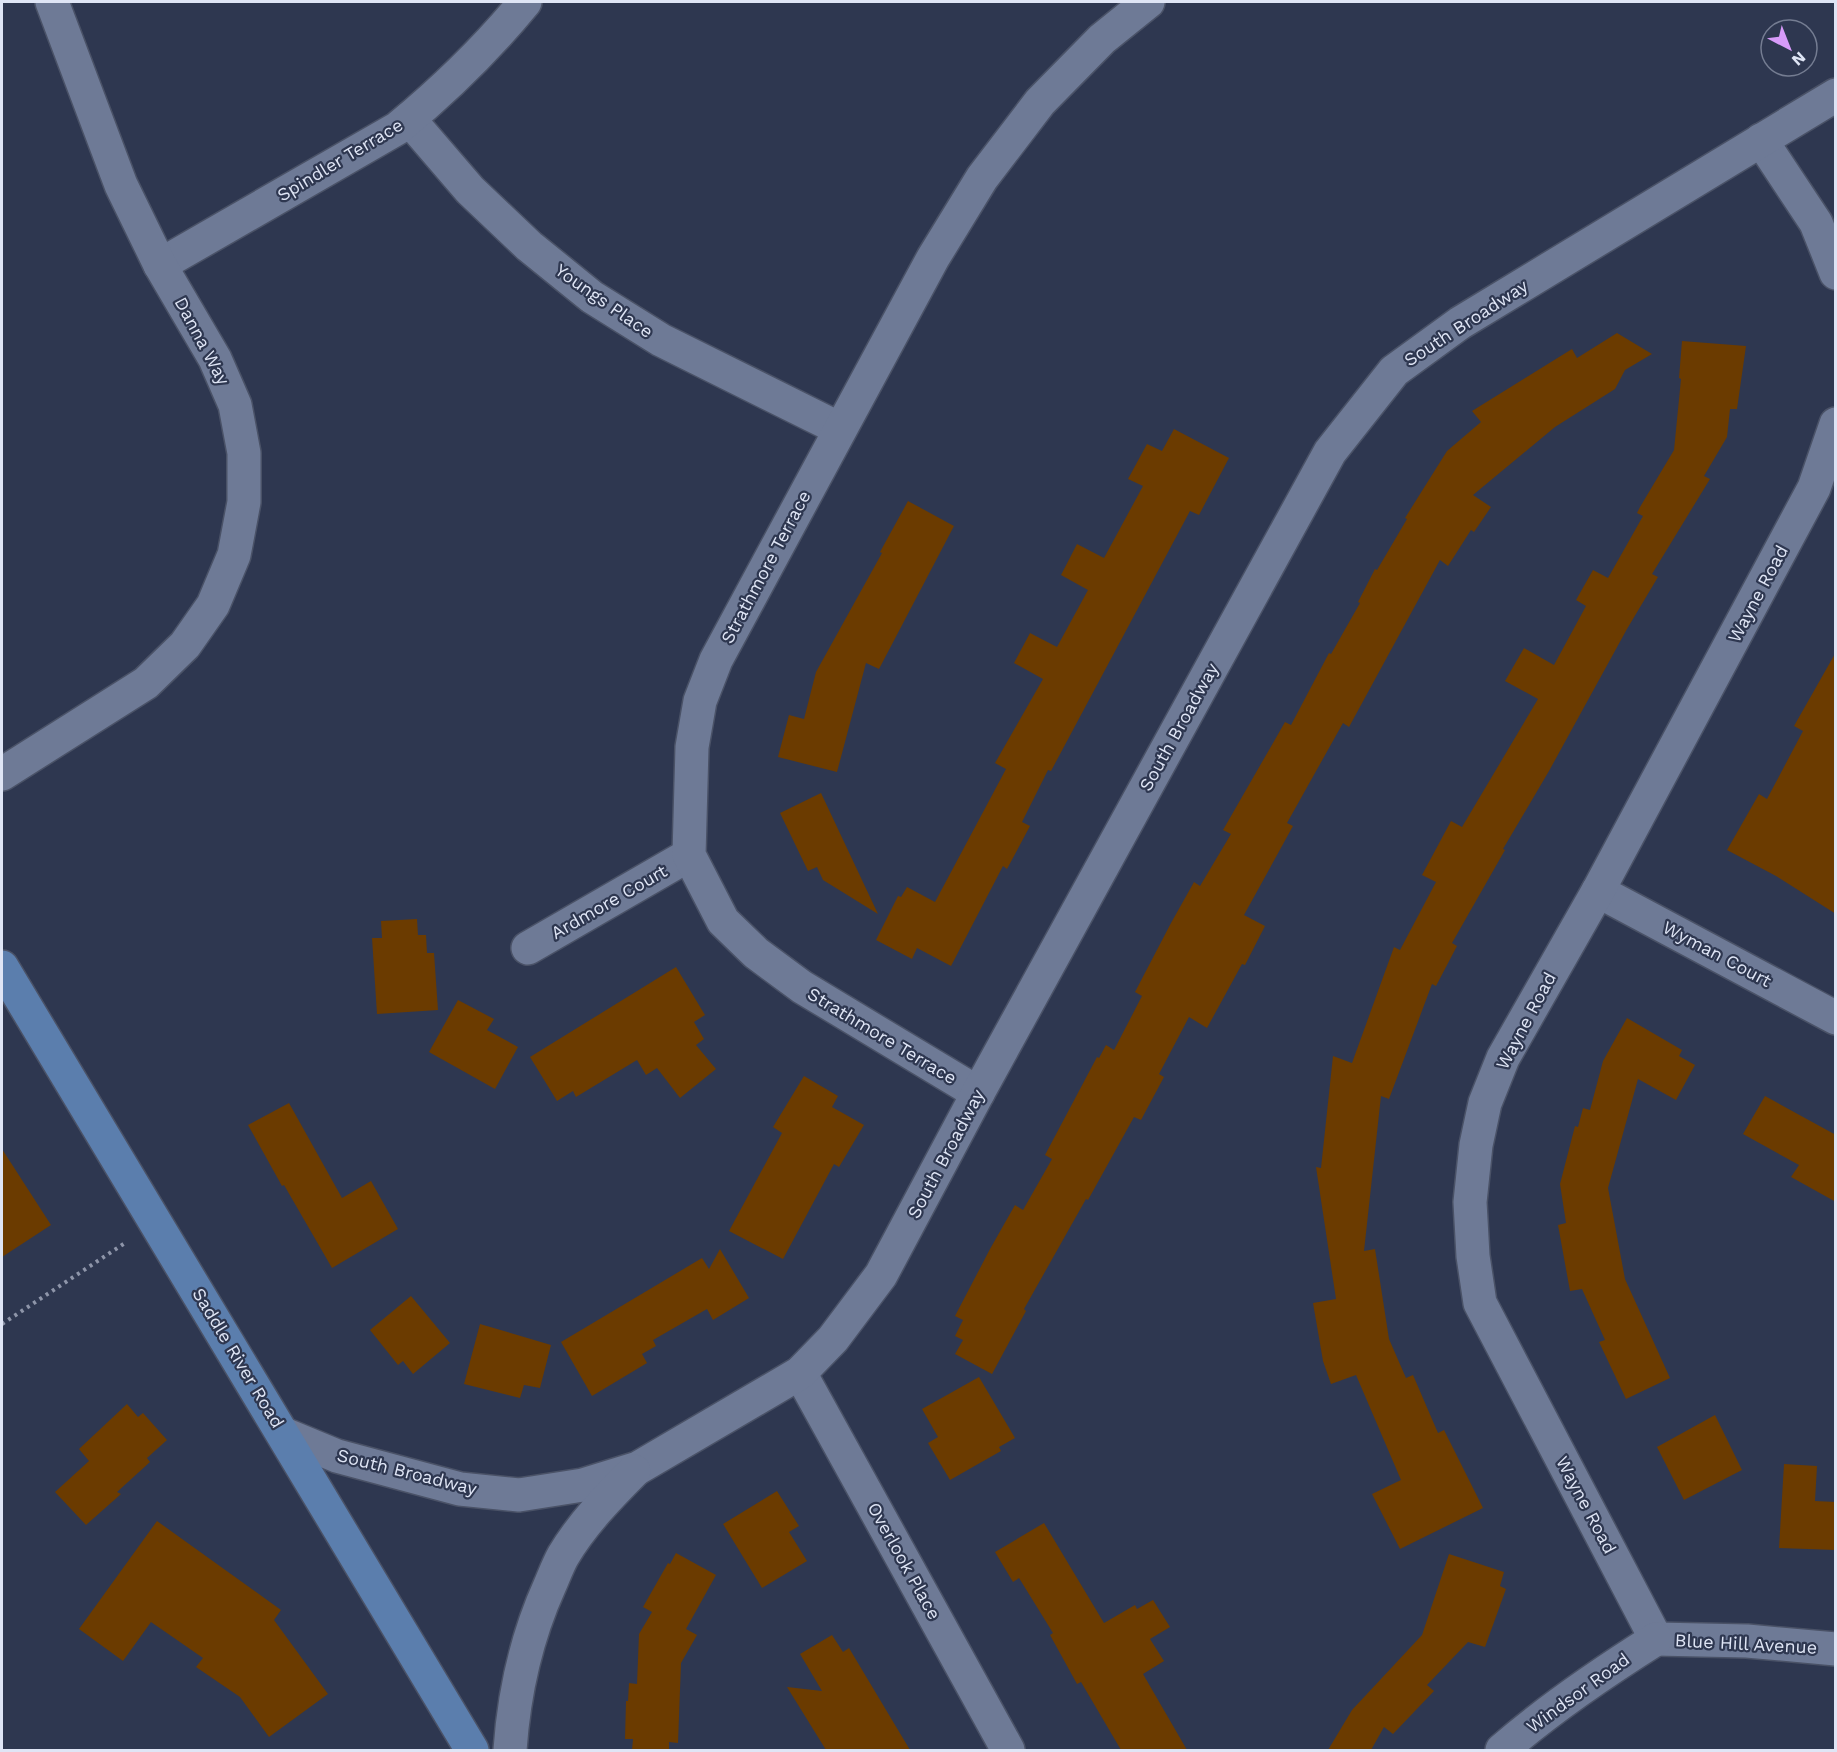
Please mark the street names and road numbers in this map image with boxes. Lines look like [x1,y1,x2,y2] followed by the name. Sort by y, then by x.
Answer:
[273,114,406,205] street label: Spindler Terrace
[551,259,657,342] street label: Youngs Place
[1400,274,1532,370] street label: South Broadway
[171,293,235,389] street label: Danna Way
[716,487,815,647] street label: Strathmore Terrace
[1723,542,1792,646] street label: Wayne Road
[1135,658,1223,794] street label: South Broadway
[547,860,671,943] street label: Ardmore Court
[1659,916,1775,991] street label: Wyman Court
[1491,969,1560,1073] street label: Wayne Road
[804,983,961,1088] street label: Strathmore Terrace
[903,1085,989,1222] street label: South Broadway
[188,1284,289,1432] street label: Saddle River Road
[335,1444,480,1499] street label: South Broadway
[1552,1453,1621,1557] street label: Wayne Road
[864,1498,945,1623] street label: Overlook Place
[1674,1629,1818,1658] street label: Blue Hill Avenue
[1522,1648,1633,1737] street label: Windsor Road

